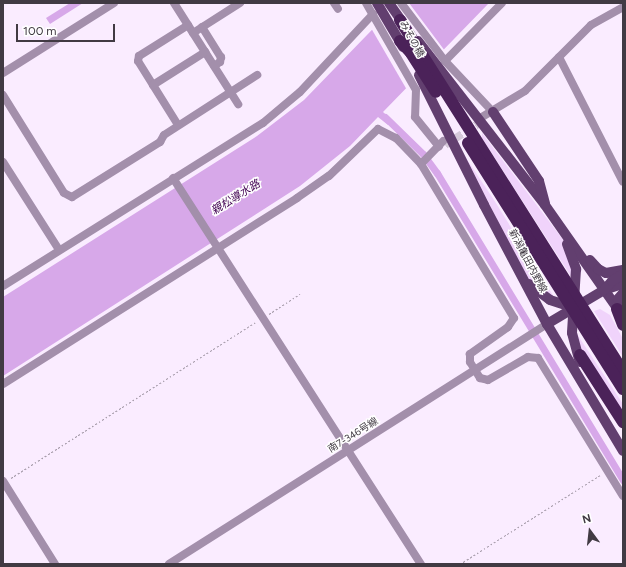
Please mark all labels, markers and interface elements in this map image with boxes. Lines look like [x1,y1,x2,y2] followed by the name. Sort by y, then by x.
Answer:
[18,16,117,42] scale bar
[397,19,427,59] street label: みその橋
[23,24,57,38] text: 100 m
[209,178,263,218] water label: 親松導水路
[506,227,550,295] street label: 新潟亀田内野線
[326,415,380,455] street label: 南7-346号線
[570,511,610,551] north arrow
[581,512,593,526] text: N

